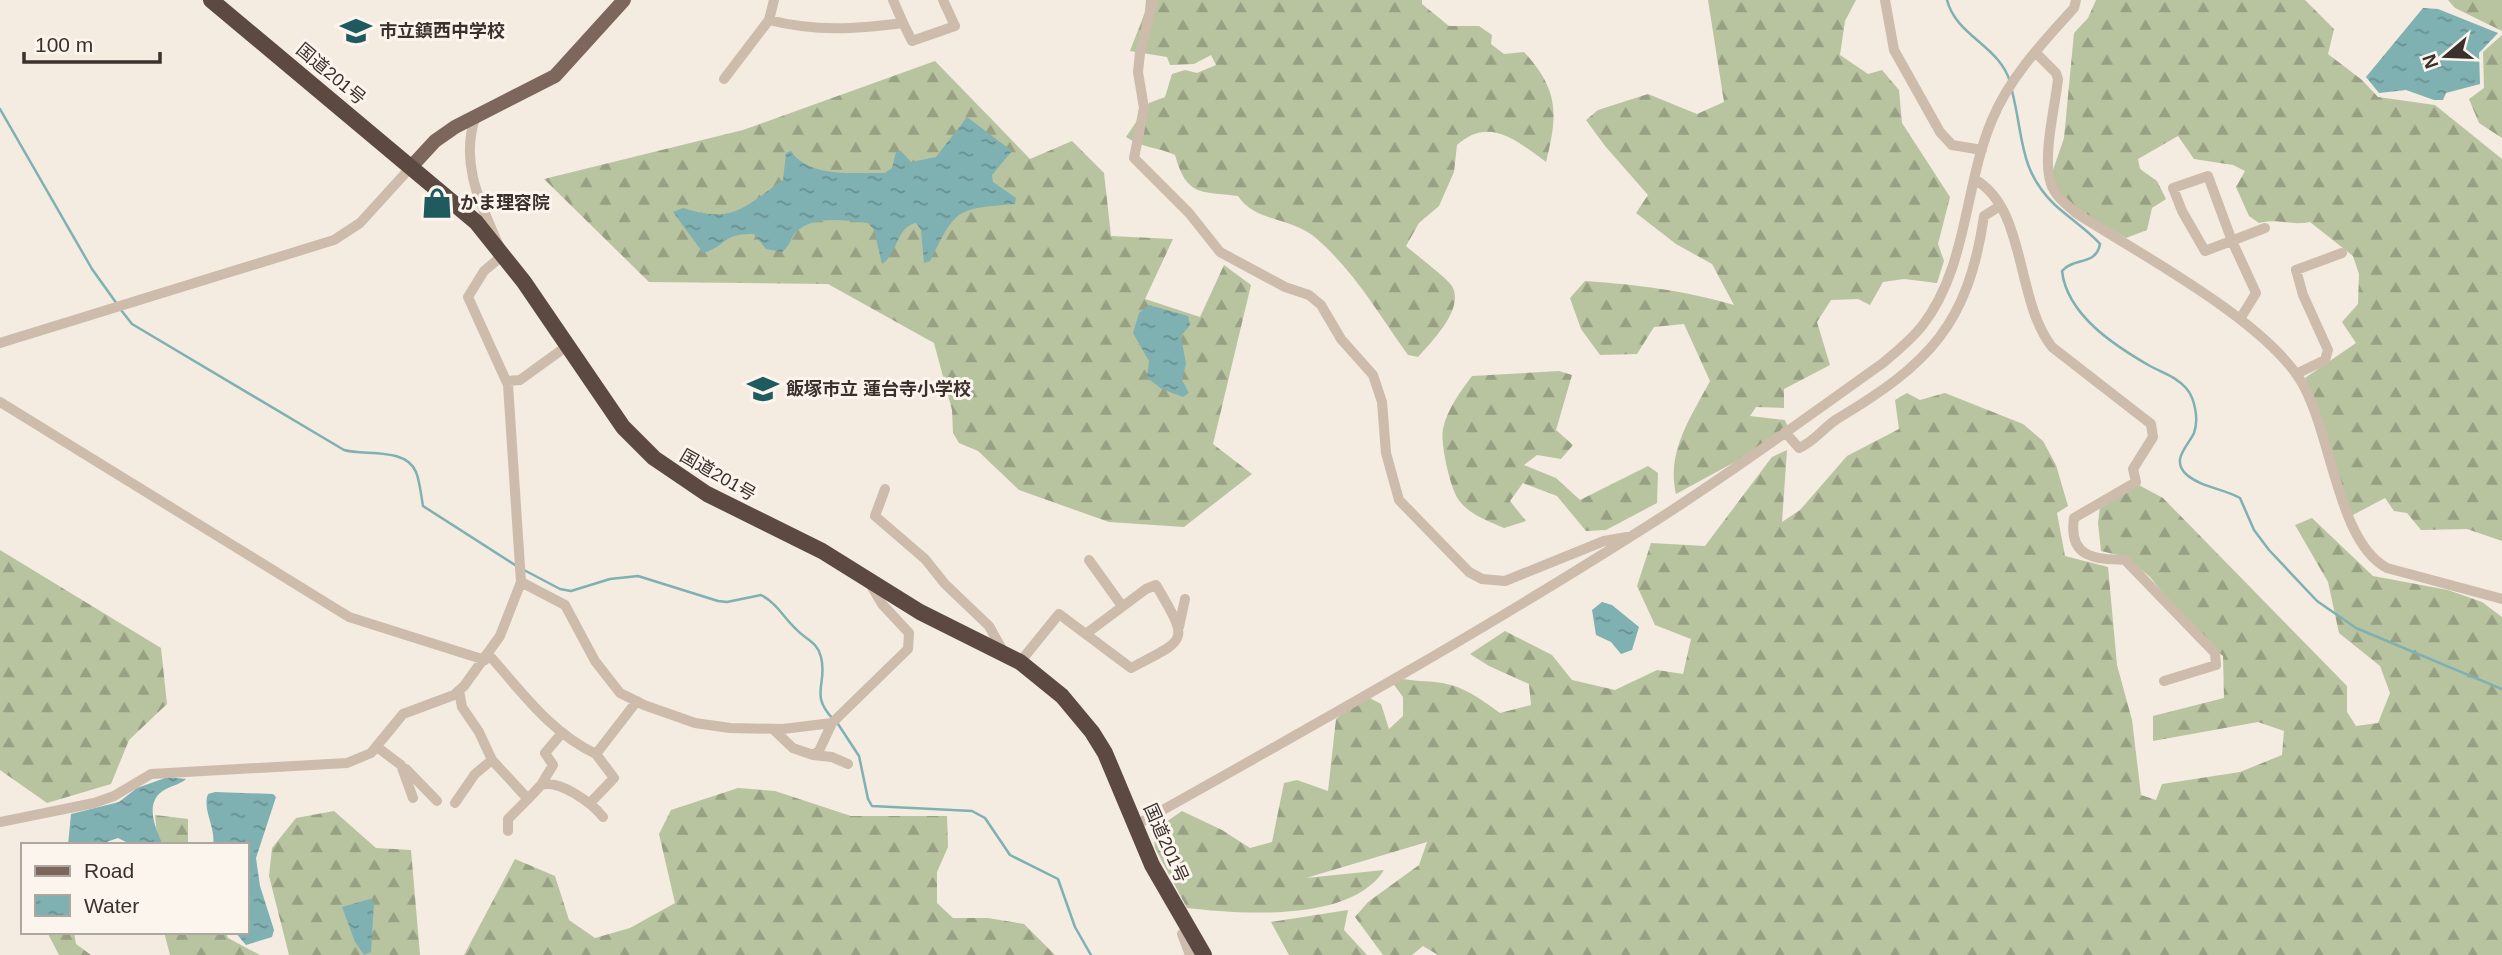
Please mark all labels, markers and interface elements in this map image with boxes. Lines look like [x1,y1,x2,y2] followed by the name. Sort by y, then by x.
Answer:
[339,14,373,48] school or university icon: 市立鎮西中学校
[24,21,161,65] scale bar
[379,21,505,41] place label: 市立鎮西中学校
[2411,21,2481,91] north arrow
[35,33,93,56] text: 100 m
[292,39,370,109] street label: 国道201号
[2418,51,2443,71] text: N
[420,186,454,220] shop icon: かま理容院
[460,193,550,213] place label: かま理容院
[746,372,780,406] school or university icon: 飯塚市立 蓮台寺小学校
[786,379,971,399] place label: 飯塚市立 蓮台寺小学校
[677,445,759,505] street label: 国道201号
[1140,801,1192,885] street label: 国道201号
[21,843,248,934] legend
[84,859,134,882] text: Road
[84,894,139,917] text: Water

